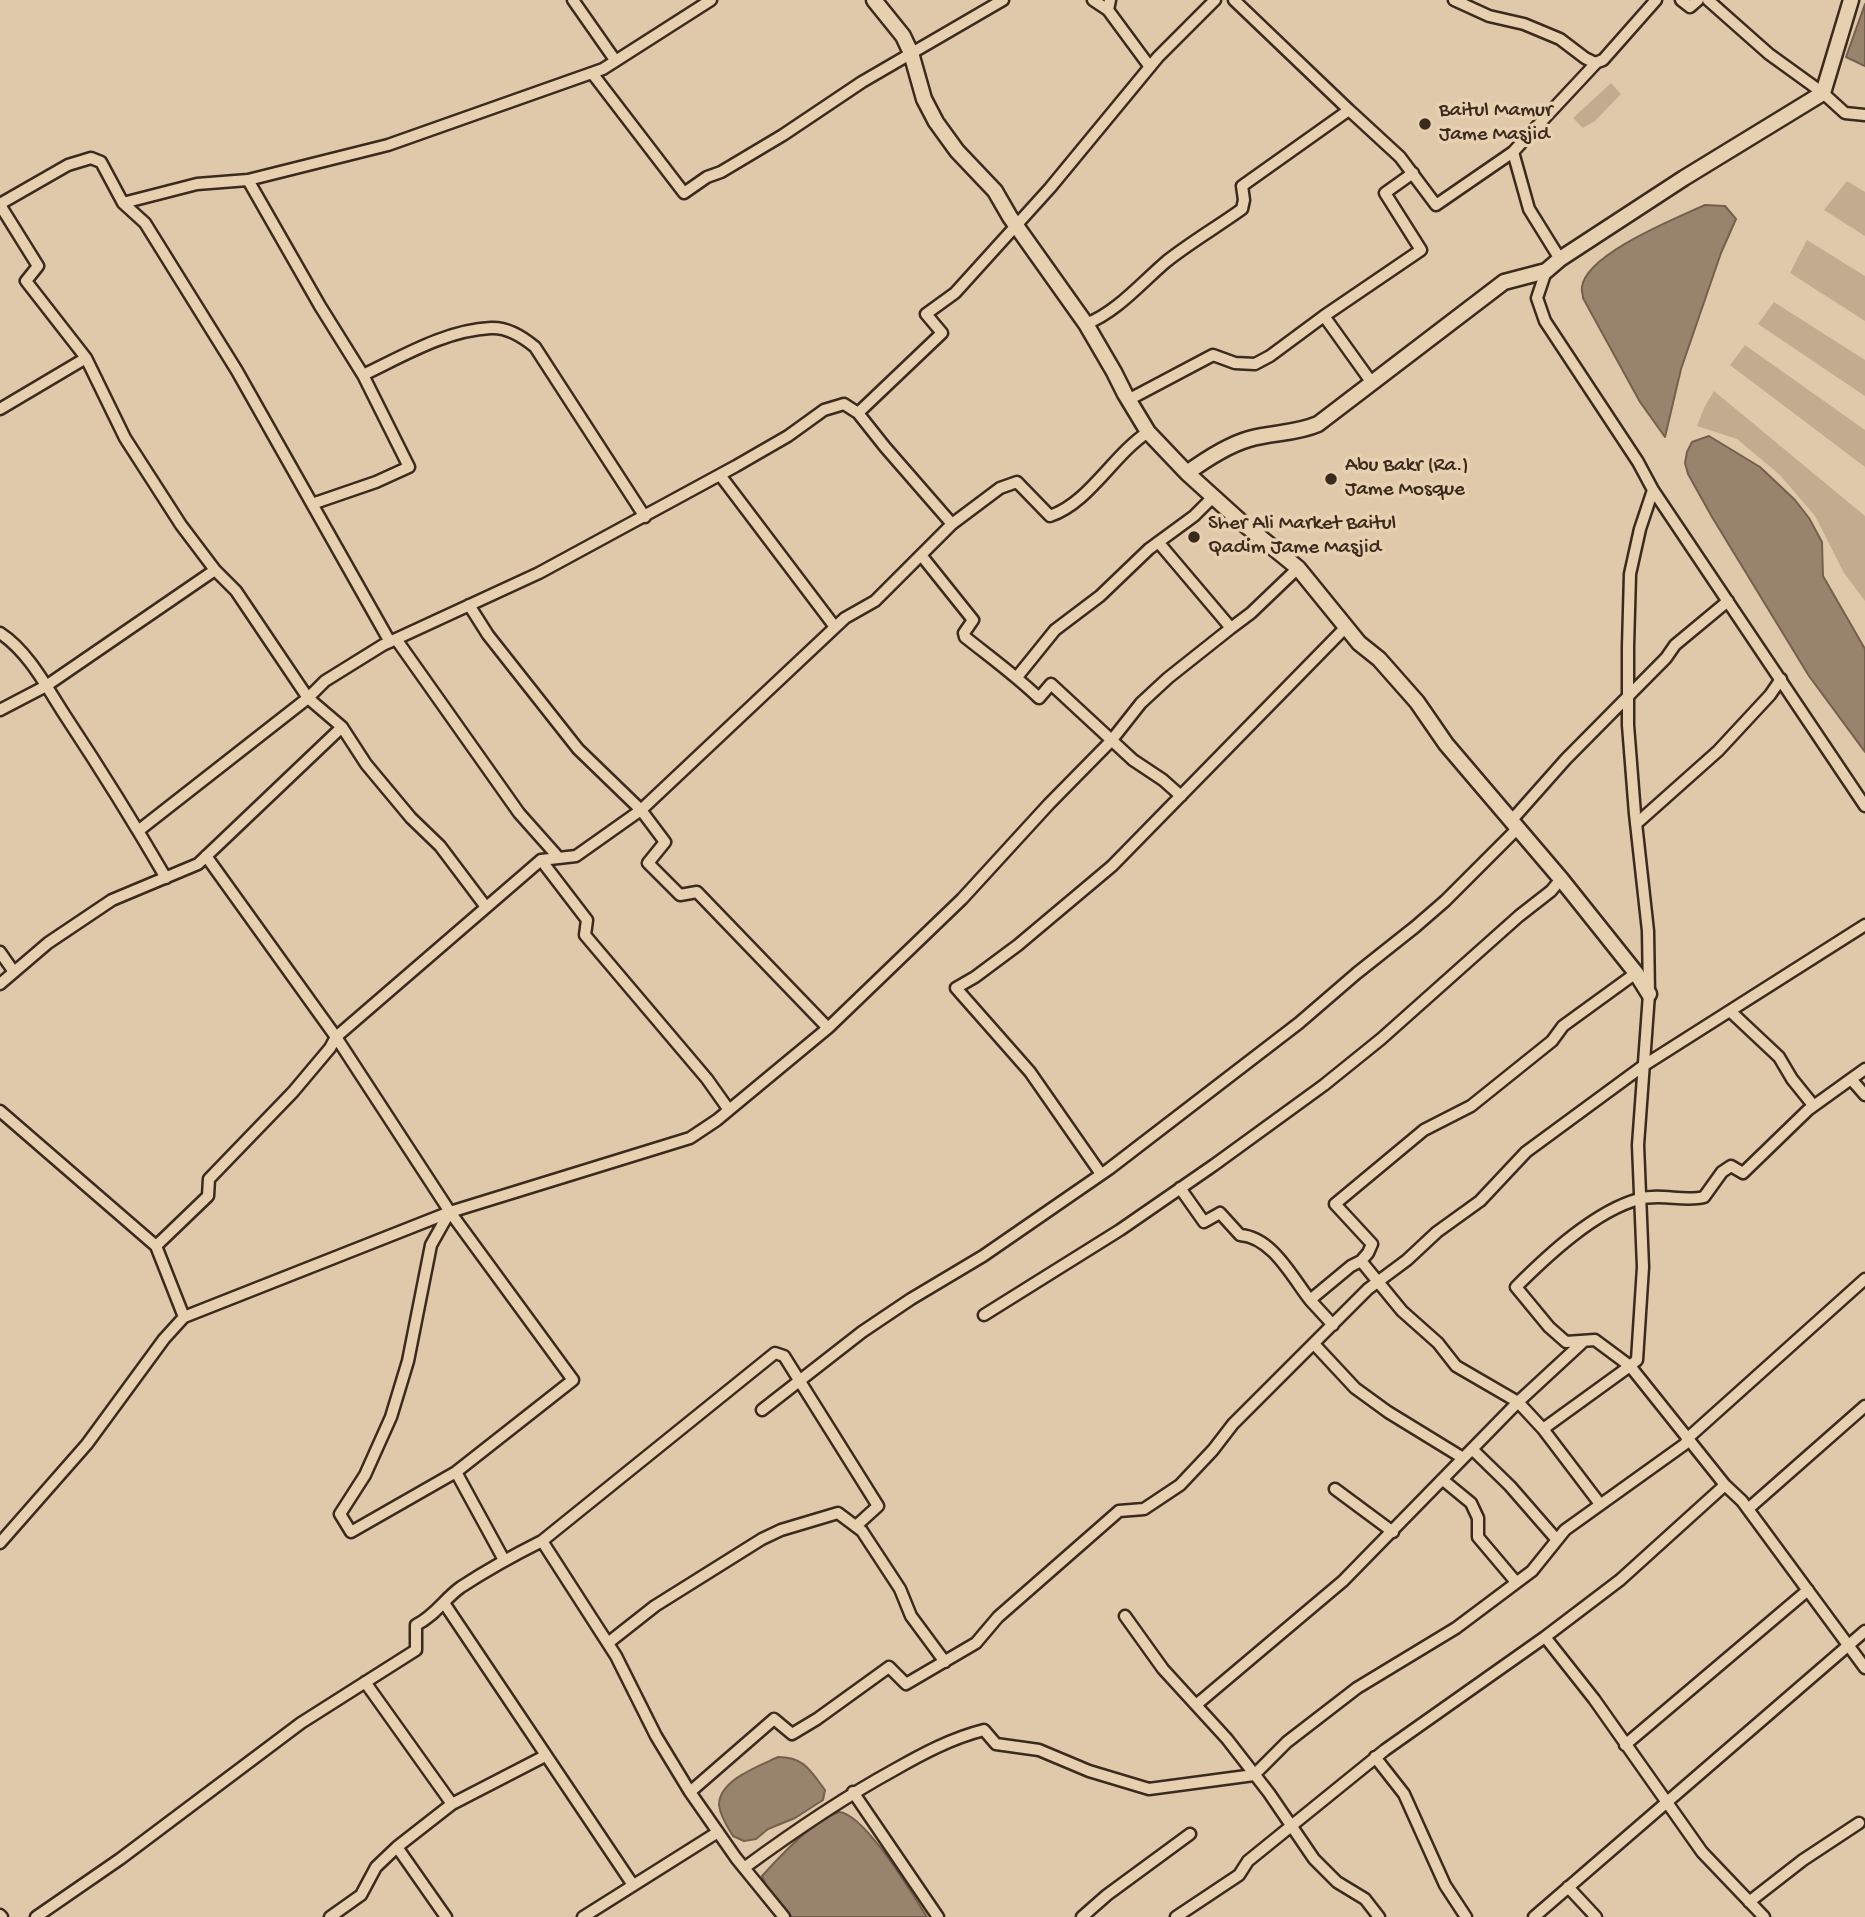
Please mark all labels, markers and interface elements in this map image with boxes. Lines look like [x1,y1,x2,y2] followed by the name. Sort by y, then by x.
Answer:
[1439,99,1552,149] place label: Baitul Mamur Jame Masjid
[1417,116,1433,132] marker: Baitul Mamur Jame Masjid
[1345,454,1469,504] place label: Abu Bakr (Ra.) Jame Mosque
[1323,471,1339,487] marker: Abu Bakr (Ra.) Jame Mosque
[1208,512,1396,562] place label: Sher Ali Market Baitul Qadim Jame Masjid
[1186,529,1202,545] marker: Sher Ali Market Baitul Qadim Jame Masjid

